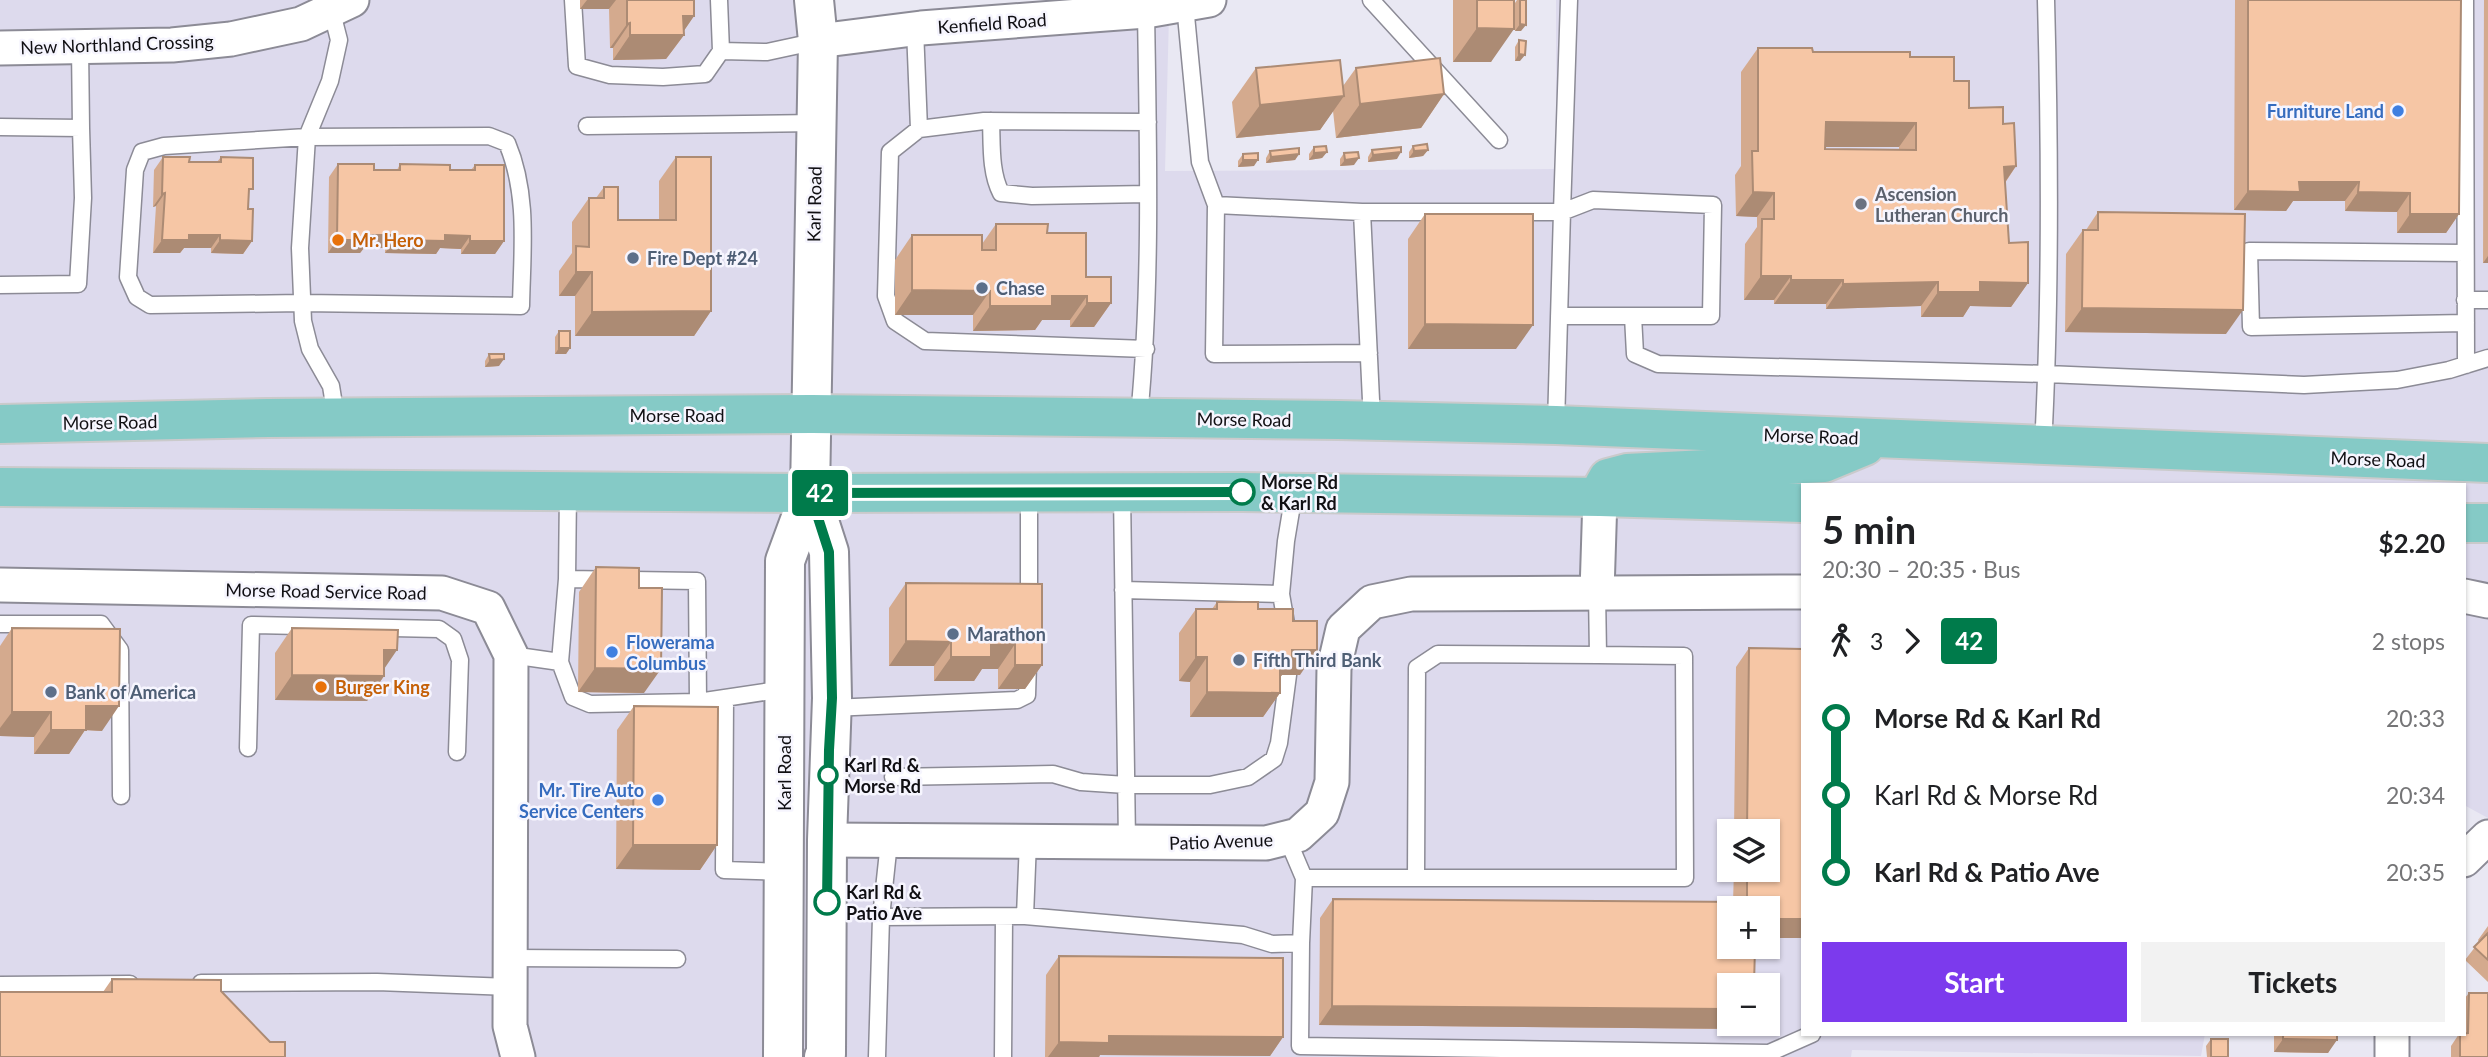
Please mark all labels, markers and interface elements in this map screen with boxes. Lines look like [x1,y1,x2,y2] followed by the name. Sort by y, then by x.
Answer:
[937,8,1047,38] street label: Kenfield Road
[20,30,214,58] street label: New Northland Crossing
[2267,100,2384,122] place label: Furniture Land
[2390,103,2406,119] marker: Furniture Land
[802,166,826,242] street label: Karl Road
[1874,183,2008,226] place label: Ascension Lutheran Church
[1853,196,1869,212] marker: Ascension Lutheran Church
[352,229,424,251] place label: Mr. Hero
[330,232,346,248] marker: Mr. Hero
[647,247,758,269] place label: Fire Dept #24
[625,250,641,266] marker: Fire Dept #24
[996,277,1045,299] place label: Chase
[974,280,990,296] marker: Chase
[630,404,724,426] street label: Morse Road
[1196,407,1292,431] street label: Morse Road
[62,410,158,434] street label: Morse Road
[1763,423,1859,449] street label: Morse Road
[2330,446,2426,472] street label: Morse Road
[788,470,852,516] line badge: 42
[1261,471,1338,514] place label: Morse Rd & Karl Rd
[806,478,834,507] text: 42
[1229,479,1255,505] marker: Morse Rd & Karl Rd
[1822,506,1916,552] text: 5 min
[2379,527,2445,559] text: $2.20
[1822,555,2021,583] text: 20:30 – 20:35 · Bus
[225,578,427,604] street label: Morse Road Service Road
[1822,622,1860,660] icon: walk
[1893,622,1931,660] icon: forward
[967,623,1046,645] place label: Marathon
[945,626,961,642] marker: Marathon
[1955,626,1983,655] text: 42
[1870,627,1883,655] text: 3
[2372,627,2445,655] text: 2 stops
[626,631,715,674] place label: Flowerama Columbus
[604,644,620,660] marker: Flowerama Columbus
[1253,649,1382,671] place label: Fifth Third Bank
[1231,652,1247,668] marker: Fifth Third Bank
[335,676,430,698] place label: Burger King
[313,679,329,695] marker: Burger King
[65,681,196,703] place label: Bank of America
[43,684,59,700] marker: Bank of America
[1874,702,2101,734] text: Morse Rd & Karl Rd
[2386,704,2445,732] text: 20:33
[773,735,795,811] street label: Karl Road
[844,754,921,797] place label: Karl Rd & Morse Rd
[818,765,838,785] marker: Karl Rd & Morse Rd
[519,779,644,822] place label: Mr. Tire Auto Service Centers
[1874,779,2098,811] text: Karl Rd & Morse Rd
[2386,781,2445,809] text: 20:34
[650,792,666,808] marker: Mr. Tire Auto Service Centers
[1717,819,1780,1036] map controls
[1717,819,1780,882] button: layers
[1169,828,1273,854] street label: Patio Avenue
[1874,856,2100,888] text: Karl Rd & Patio Ave
[2386,858,2445,886] text: 20:35
[846,881,923,924] place label: Karl Rd & Patio Ave
[814,889,840,915] marker: Karl Rd & Patio Ave
[1717,896,1780,959] button: +
[1822,942,2127,1022] button: Start
[2141,942,2445,1022] button: Tickets
[1717,973,1780,1036] button: −

